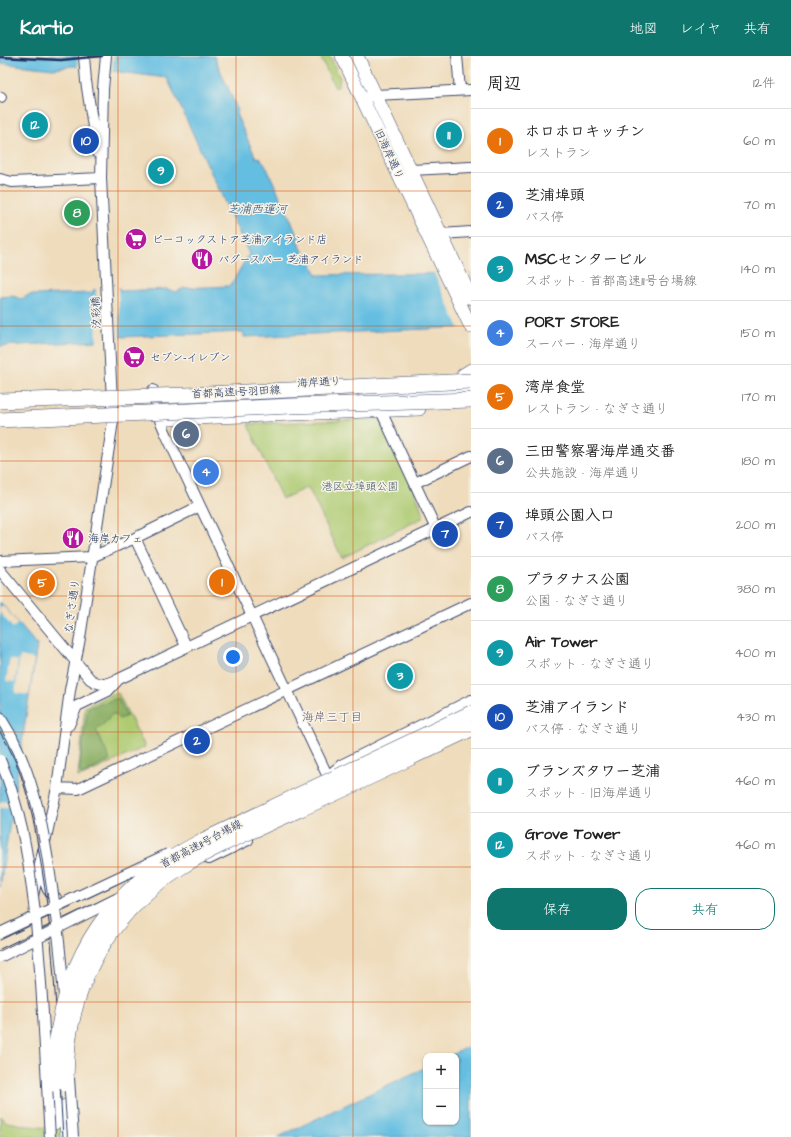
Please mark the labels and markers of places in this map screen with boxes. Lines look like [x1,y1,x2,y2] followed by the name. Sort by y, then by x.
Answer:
[22,110,48,140] pin: 12
[436,120,462,150] pin: 11
[73,126,99,156] pin: 10
[148,156,174,186] pin: 9
[64,198,90,228] pin: 8
[123,226,149,252] supermarket icon: ピーコックストア芝浦アイランド店
[152,232,327,247] place label: ピーコックストア芝浦アイランド店
[189,246,215,272] restaurant icon: バグースバー 芝浦アイランド
[218,252,363,267] place label: バグースバー 芝浦アイランド
[121,344,147,370] supermarket icon: セブン-イレブン
[150,350,230,365] place label: セブン-イレブン
[173,419,199,449] pin: 6
[193,457,219,487] pin: 4
[432,519,458,549] pin: 7
[60,525,86,551] restaurant icon: 海岸カフェ
[88,531,143,546] place label: 海岸カフェ
[209,567,235,597] pin: 1
[29,568,55,598] pin: 5
[387,661,413,691] pin: 3
[184,726,210,756] pin: 2

